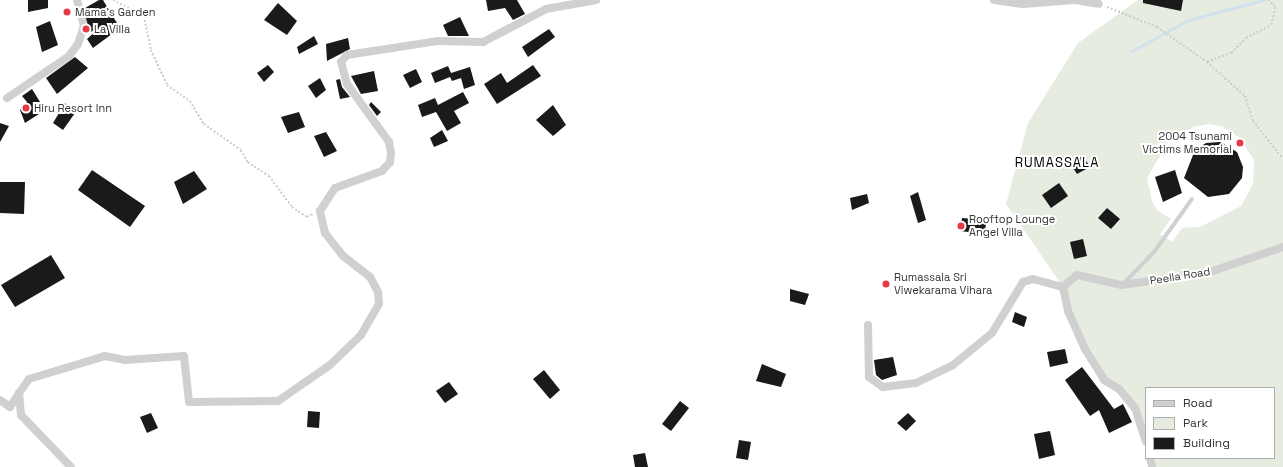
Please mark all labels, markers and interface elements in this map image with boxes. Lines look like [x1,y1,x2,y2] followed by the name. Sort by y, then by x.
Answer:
[75,5,156,19] place label: Mama's Garden
[62,7,72,17] marker: Mama's Garden
[94,22,130,36] place label: La Villa
[81,24,91,34] marker: La Villa
[34,101,112,115] place label: Hiru Resort Inn
[21,103,31,113] marker: Hiru Resort Inn
[1142,130,1232,156] place label: 2004 Tsunami Victims Memorial
[1235,138,1245,148] marker: 2004 Tsunami Victims Memorial
[1015,155,1099,171] district label: RUMASSALA
[969,213,1055,239] place label: Rooftop Lounge Angel Villa
[956,221,966,231] marker: Rooftop Lounge Angel Villa
[1149,265,1211,287] street label: Peella Road
[894,271,993,297] place label: Rumassala Sri Viwekarama Vihara
[881,279,891,289] marker: Rumassala Sri Viwekarama Vihara
[1145,387,1275,459] legend
[1183,395,1212,411] text: Road
[1183,415,1208,431] text: Park
[1183,435,1230,451] text: Building

